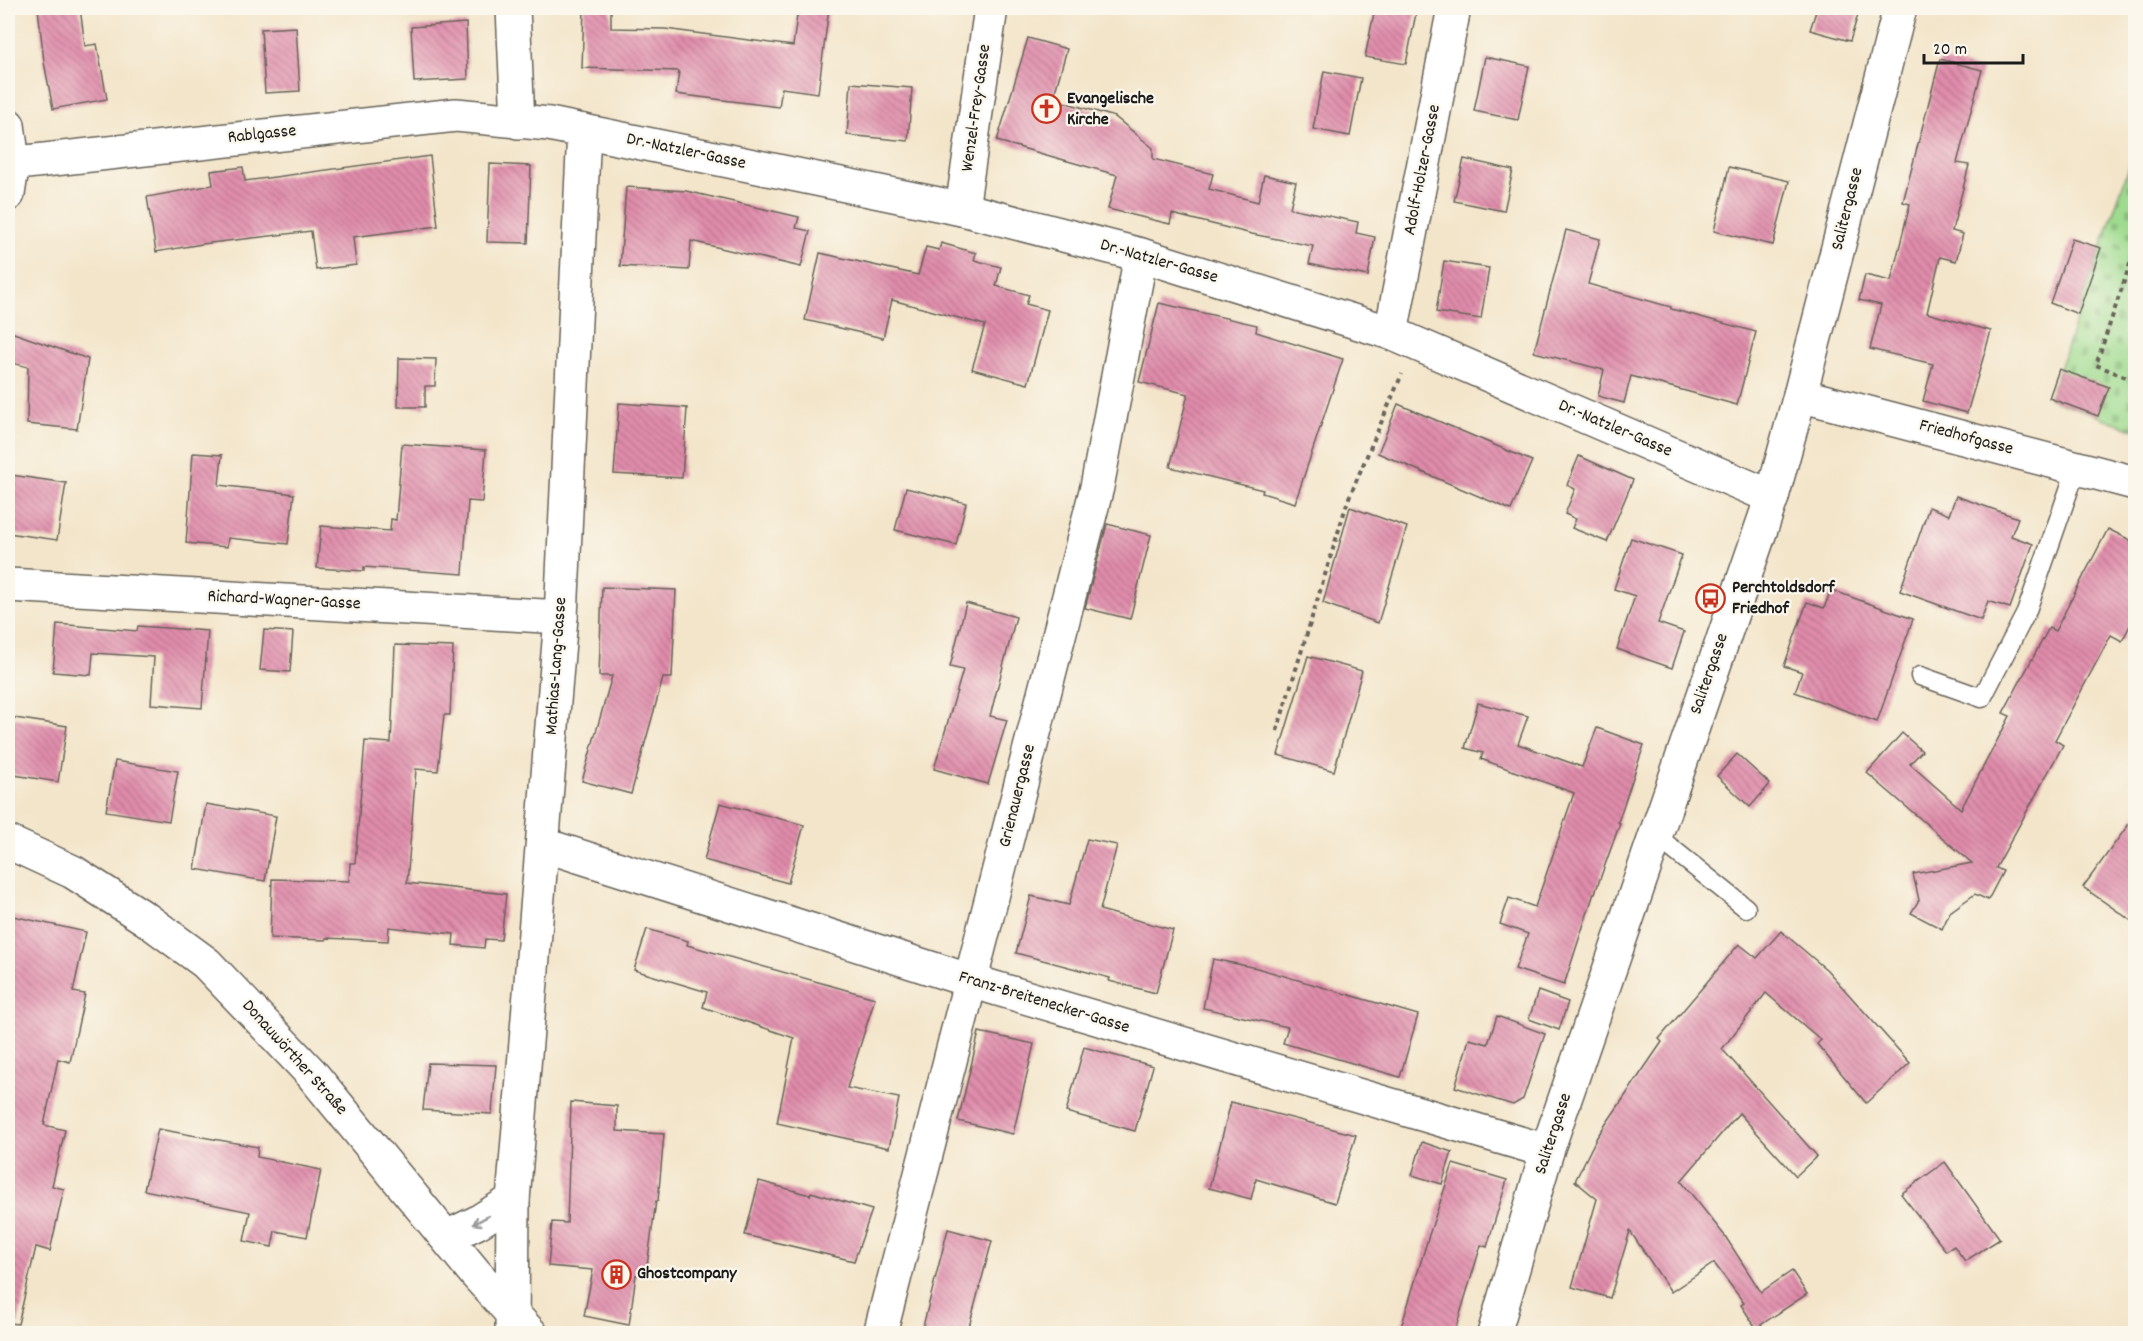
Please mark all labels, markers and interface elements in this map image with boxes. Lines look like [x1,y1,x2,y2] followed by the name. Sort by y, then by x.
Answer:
[1924,27,2023,65] scale bar
[1933,38,1967,63] text: 20 m
[956,43,998,173] street label: Wenzel-Frey-Gasse
[1067,87,1154,133] place label: Evangelische Kirche
[1030,93,1062,125] church icon: Evangelische Kirche
[1398,102,1448,238] street label: Adolf-Holzer-Gasse
[227,119,298,151] street label: Rablgasse
[624,127,748,177] street label: Dr.-Natzler-Gasse
[1826,165,1870,253] street label: Salitergasse
[1097,233,1221,291] street label: Dr.-Natzler-Gasse
[1554,394,1676,464] street label: Dr.-Natzler-Gasse
[1916,413,2016,463] street label: Friedhofgasse
[1732,576,1836,622] place label: Perchtoldsdorf Friedhof
[1695,582,1727,614] bus stop icon: Perchtoldsdorf Friedhof
[207,584,361,618] street label: Richard-Wagner-Gasse
[540,596,574,736] street label: Mathias-Lang-Gasse
[1684,630,1736,718] street label: Salitergasse
[993,742,1043,850] street label: Grienauergasse
[955,965,1133,1041] street label: Franz-Breitenecker-Gasse
[235,995,353,1121] street label: Donauwörther Straße
[1529,1090,1579,1178] street label: Salitergasse
[473,1214,490,1226] one-way arrow
[600,1258,632,1290] building icon: Ghostcompany
[637,1262,737,1287] place label: Ghostcompany

